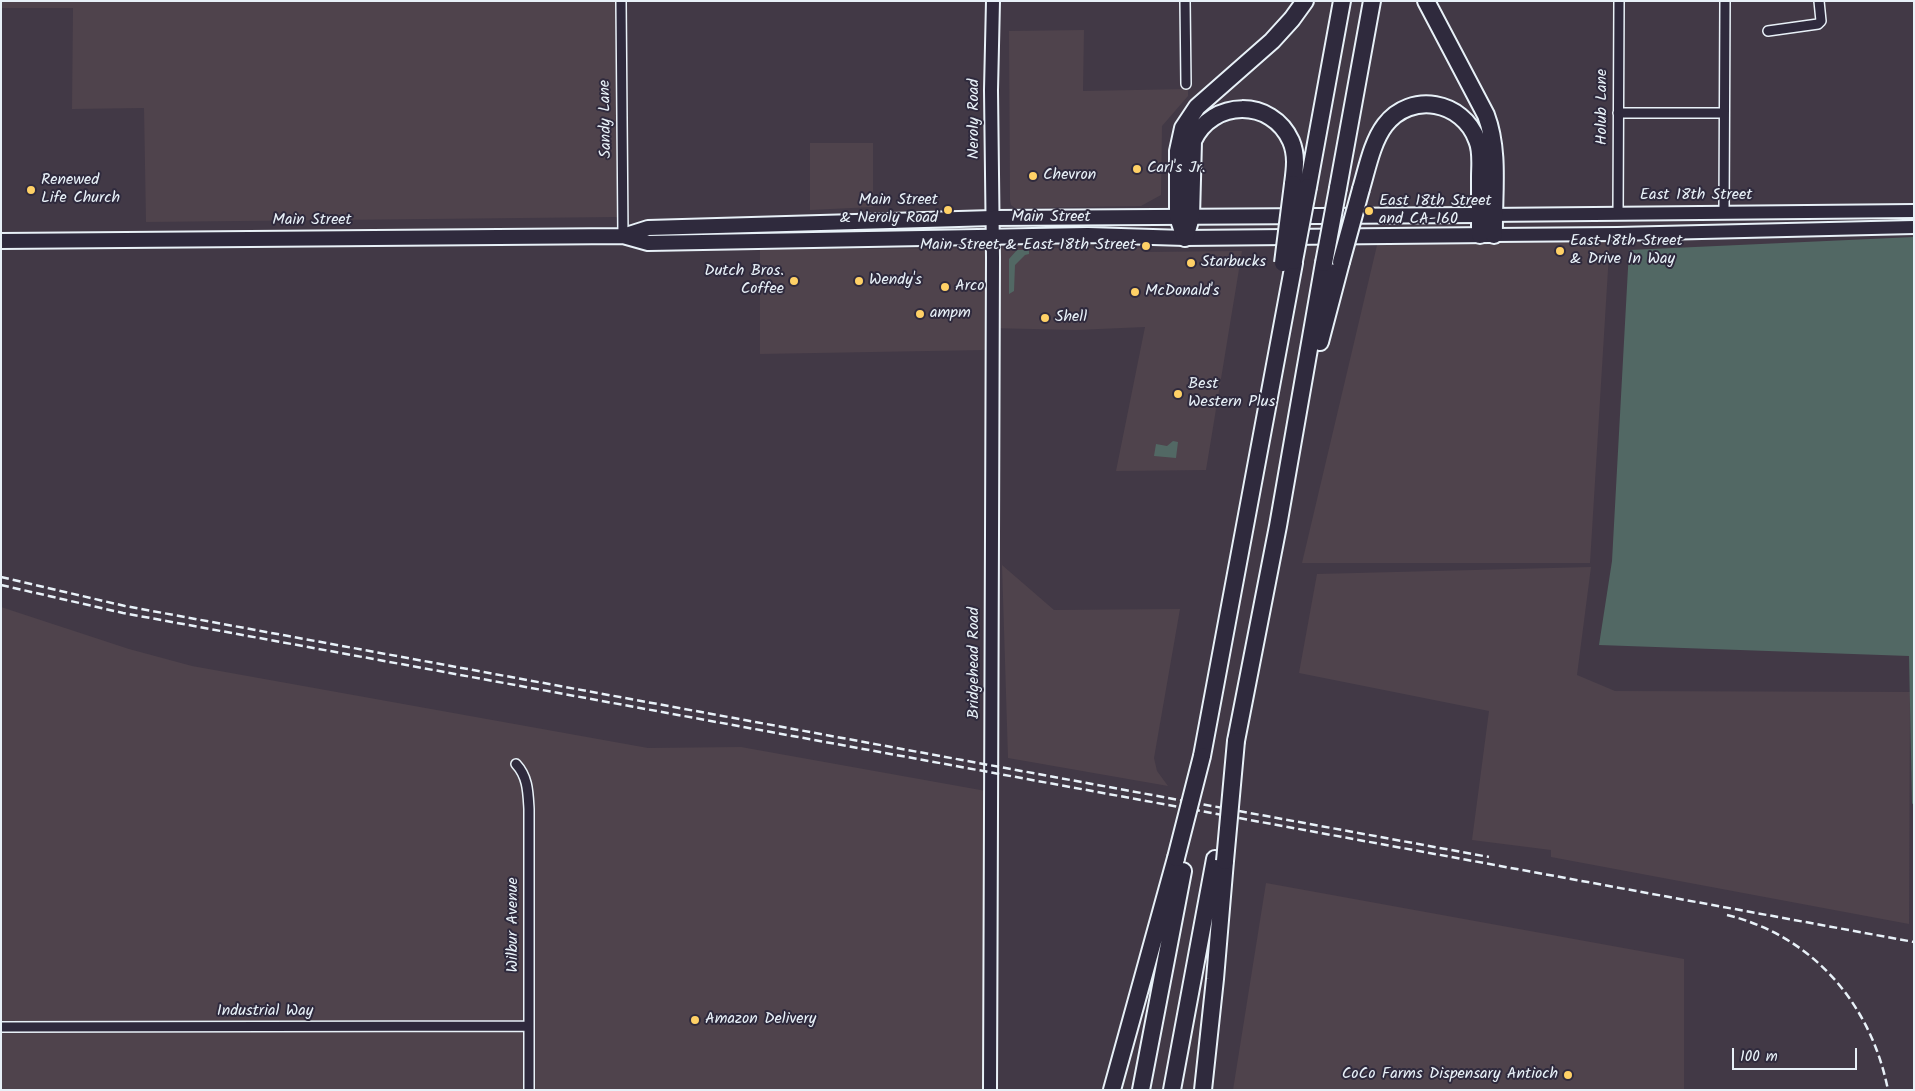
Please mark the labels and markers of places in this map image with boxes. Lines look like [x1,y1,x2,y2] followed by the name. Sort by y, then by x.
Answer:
[1147,159,1205,179] place label: Carl's Jr.
[1131,163,1143,175] marker: Carl's Jr.
[1043,166,1096,186] place label: Chevron
[1027,170,1039,182] marker: Chevron
[41,171,120,209] place label: Renewed Life Church
[25,184,37,196] marker: Renewed Life Church
[840,191,938,229] place label: Main Street & Neroly Road
[1379,192,1492,230] place label: East 18th Street and CA-160
[942,204,954,216] marker: Main Street & Neroly Road
[1363,205,1375,217] marker: East 18th Street and CA-160
[1570,232,1683,270] place label: East 18th Street & Drive In Way
[920,236,1136,256] place label: Main Street & East 18th Street
[1140,240,1152,252] marker: Main Street & East 18th Street
[1554,245,1566,257] marker: East 18th Street & Drive In Way
[1201,253,1266,273] place label: Starbucks
[1185,257,1197,269] marker: Starbucks
[704,262,784,300] place label: Dutch Bros. Coffee
[869,271,922,291] place label: Wendy's
[788,275,800,287] marker: Dutch Bros. Coffee
[853,275,865,287] marker: Wendy's
[955,277,984,297] place label: Arco
[939,281,951,293] marker: Arco
[1145,282,1219,302] place label: McDonald's
[1129,286,1141,298] marker: McDonald's
[930,304,971,324] place label: ampm
[914,308,926,320] marker: ampm
[1055,308,1087,328] place label: Shell
[1039,312,1051,324] marker: Shell
[1188,375,1275,413] place label: Best Western Plus
[1172,388,1184,400] marker: Best Western Plus
[705,1010,816,1030] place label: Amazon Delivery
[689,1014,701,1026] marker: Amazon Delivery
[1342,1065,1558,1085] place label: CoCo Farms Dispensary Antioch
[1562,1069,1574,1081] marker: CoCo Farms Dispensary Antioch

